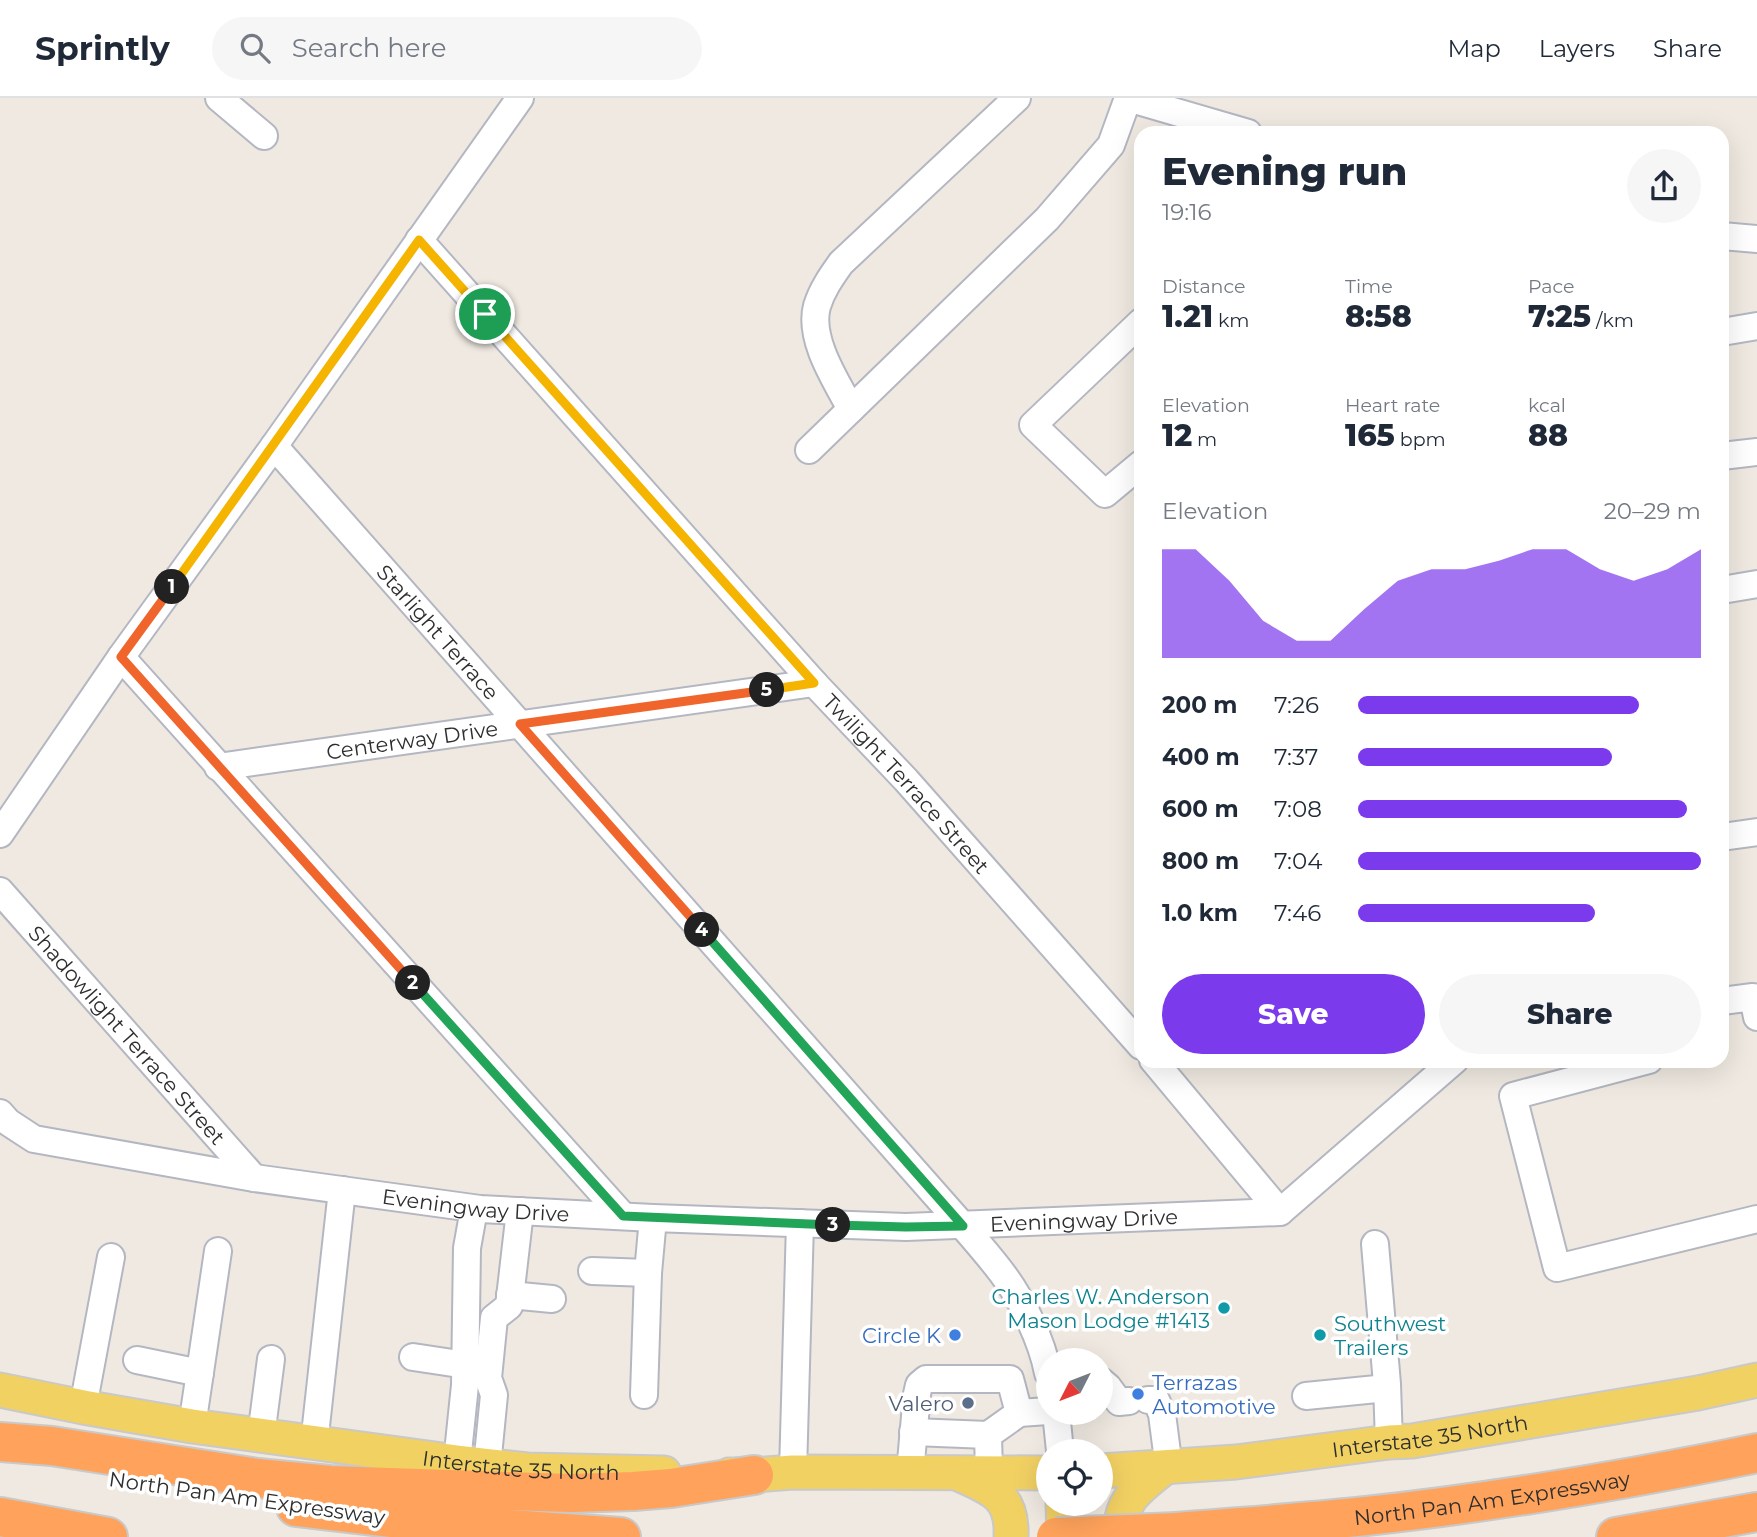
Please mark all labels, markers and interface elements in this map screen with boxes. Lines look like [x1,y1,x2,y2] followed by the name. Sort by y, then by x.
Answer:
[212,17,702,80] search box
[35,28,170,68] text: Sprintly
[236,29,274,67] icon: search
[292,32,446,64] text: Search here
[1447,34,1501,63] text: Map
[1539,34,1615,63] text: Layers
[1653,34,1722,63] text: Share
[1162,148,1407,195] text: Evening run
[1627,149,1701,223] button: share
[1162,198,1212,226] text: 19:16
[1162,275,1245,298] text: Distance
[1345,275,1393,298] text: Time
[1528,275,1575,298] text: Pace
[455,284,515,344] pin
[466,295,504,333] icon: arrive
[1162,298,1213,335] text: 1.21
[1345,298,1412,335] text: 8:58
[1528,298,1591,335] text: 7:25
[1213,309,1249,332] text: km
[1591,309,1634,332] text: /km
[1162,394,1250,417] text: Elevation
[1345,394,1440,417] text: Heart rate
[1528,394,1566,417] text: kcal
[1162,417,1192,454] text: 12
[1345,417,1395,454] text: 165
[1528,417,1568,454] text: 88
[1192,428,1217,451] text: m
[1395,428,1446,451] text: bpm
[1162,497,1268,525] text: Elevation
[1604,497,1701,525] text: 20–29 m
[372,559,504,705] street label: Starlight Terrace
[154,570,190,604] pin: 1
[168,575,175,598] text: 1
[750,672,784,708] pin: 5
[761,678,772,701] text: 5
[818,688,995,878] street label: Twilight Terrace Street
[1162,691,1237,719] text: 200 m
[1274,691,1319,719] text: 7:26
[325,715,499,764] street label: Centerway Drive
[1162,743,1240,771] text: 400 m
[1274,743,1318,771] text: 7:37
[1162,795,1239,823] text: 600 m
[1274,795,1322,823] text: 7:08
[1162,847,1239,875] text: 800 m
[1274,847,1322,875] text: 7:04
[1162,899,1238,927] text: 1.0 km
[1274,899,1321,927] text: 7:46
[684,912,720,948] pin: 4
[695,918,708,941] text: 4
[24,920,231,1149] street label: Shadowlight Terrace Street
[396,966,430,1001] pin: 2
[407,971,418,994] text: 2
[1162,974,1425,1054] button: Save
[1439,974,1701,1054] button: Share
[381,1183,570,1226] street label: Eveningway Drive
[989,1204,1178,1236] street label: Eveningway Drive
[816,1208,850,1242] pin: 3
[827,1213,838,1236] text: 3
[991,1284,1210,1333] place label: Charles W. Anderson Mason Lodge #1413
[1216,1300,1232,1316] marker: Charles W. Anderson Mason Lodge #1413
[1334,1311,1446,1360] place label: Southwest Trailers
[862,1323,941,1348] place label: Circle K
[947,1327,963,1343] marker: Circle K
[1312,1327,1328,1343] marker: Southwest Trailers
[1036,1348,1113,1424] north arrow
[1036,1348,1113,1516] map controls
[1152,1370,1276,1419] place label: Terrazas Automotive
[1130,1386,1146,1402] marker: Terrazas Automotive
[888,1391,954,1416] place label: Valero
[960,1395,976,1411] marker: Valero
[1330,1409,1530,1462] street label: Interstate 35 North
[1036,1439,1113,1516] button: locate
[421,1445,620,1485] street label: Interstate 35 North
[1353,1465,1633,1530] street label: North Pan Am Expressway
[107,1466,387,1530] street label: North Pan Am Expressway

